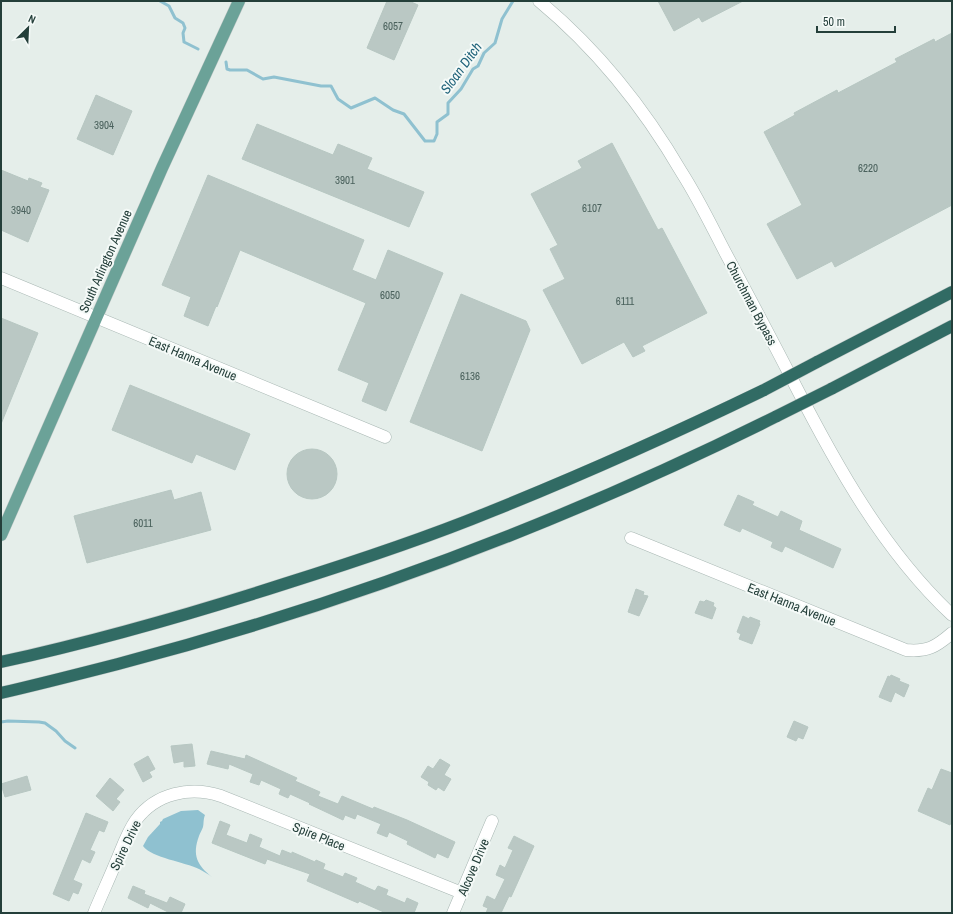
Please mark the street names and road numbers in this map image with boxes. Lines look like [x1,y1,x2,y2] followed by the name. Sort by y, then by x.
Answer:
[75,207,136,315] street label: South Arlington Avenue
[722,258,781,348] street label: Churchman Bypass
[146,332,239,385] street label: East Hanna Avenue
[745,579,839,630] street label: East Hanna Avenue
[106,817,145,873] street label: Spire Drive
[290,818,348,855] street label: Spire Place
[453,836,493,899] street label: Alcove Drive

